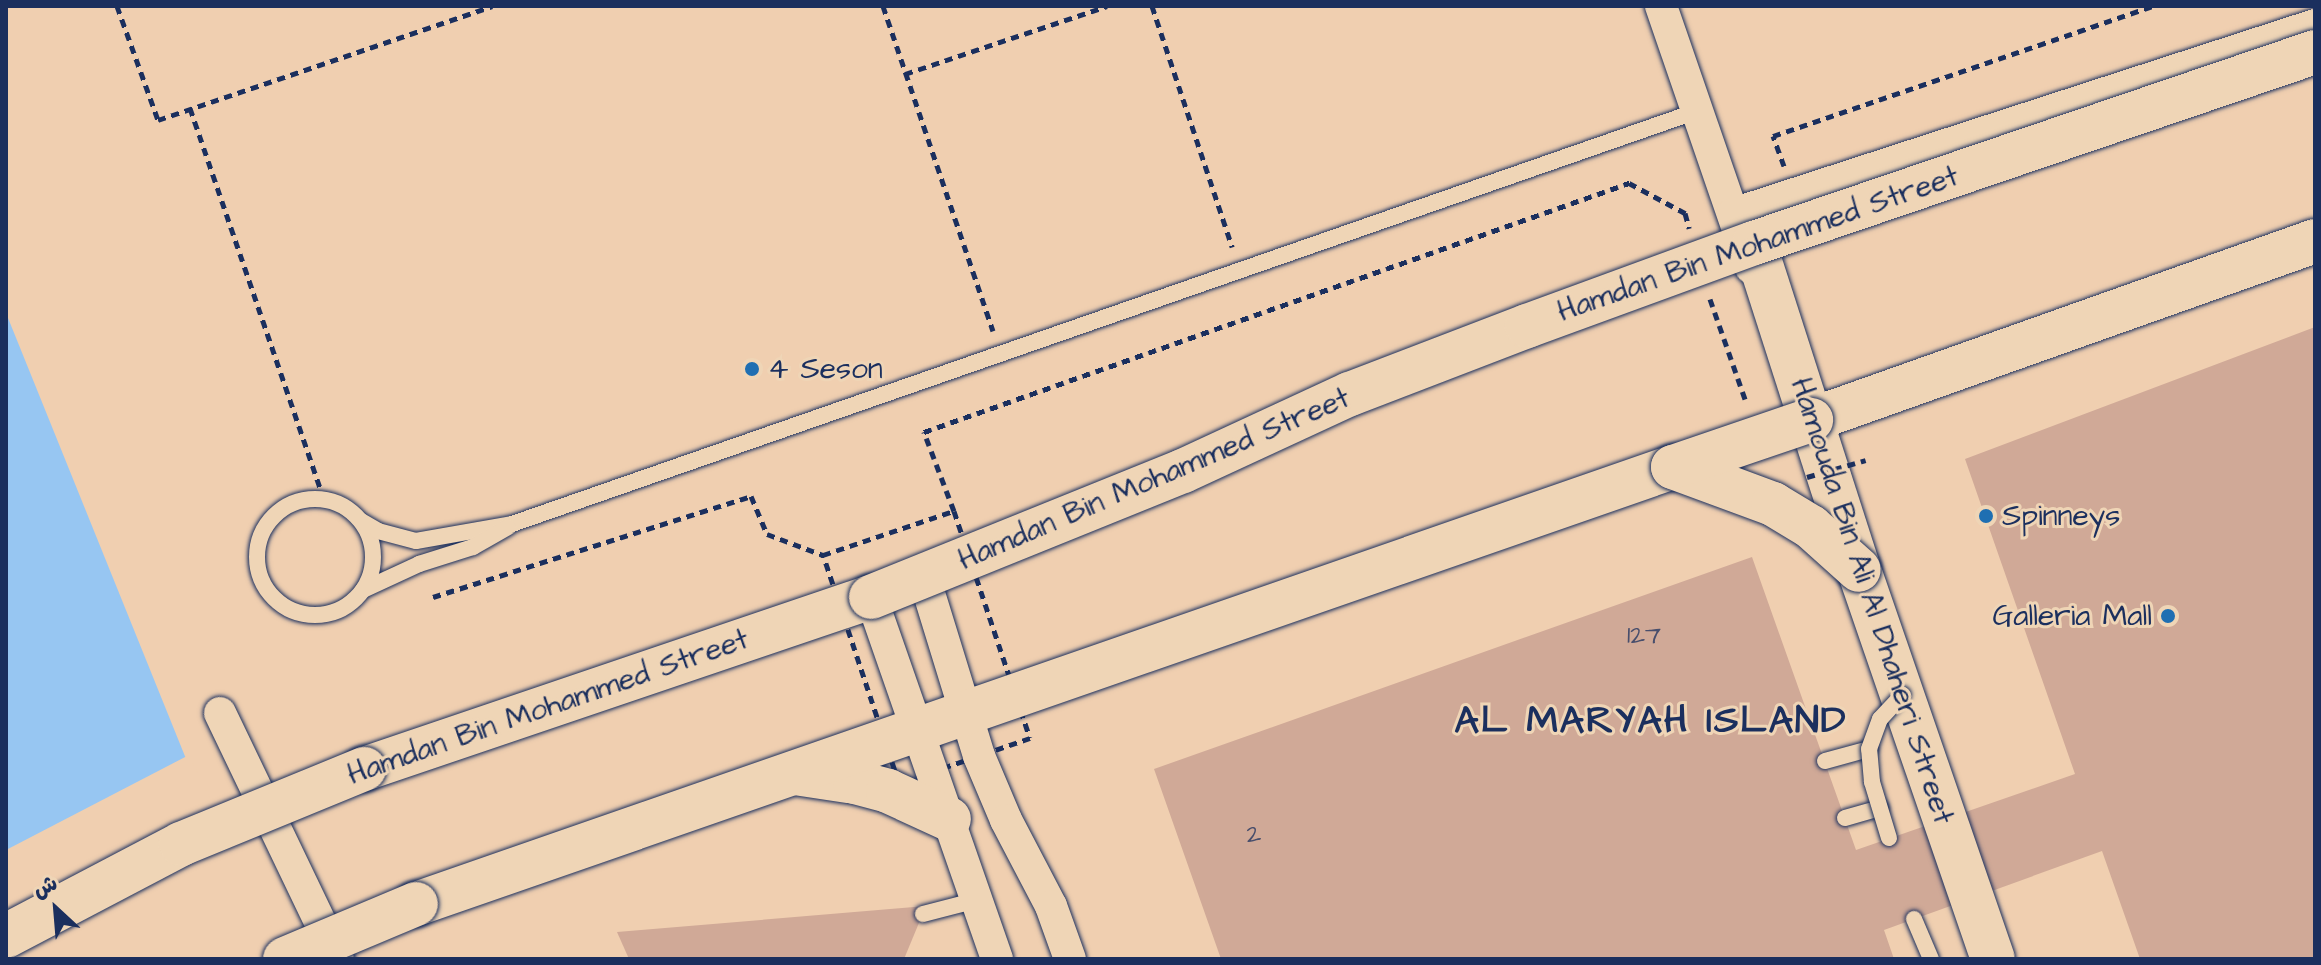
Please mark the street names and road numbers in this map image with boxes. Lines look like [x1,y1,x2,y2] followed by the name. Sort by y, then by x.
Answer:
[1553,158,1963,330] street label: Hamdan Bin Mohammed Street
[1783,373,1961,829] street label: Hamouda Bin Ali Al Dhaheri Street
[953,380,1355,578] street label: Hamdan Bin Mohammed Street
[343,621,753,793] street label: Hamdan Bin Mohammed Street

